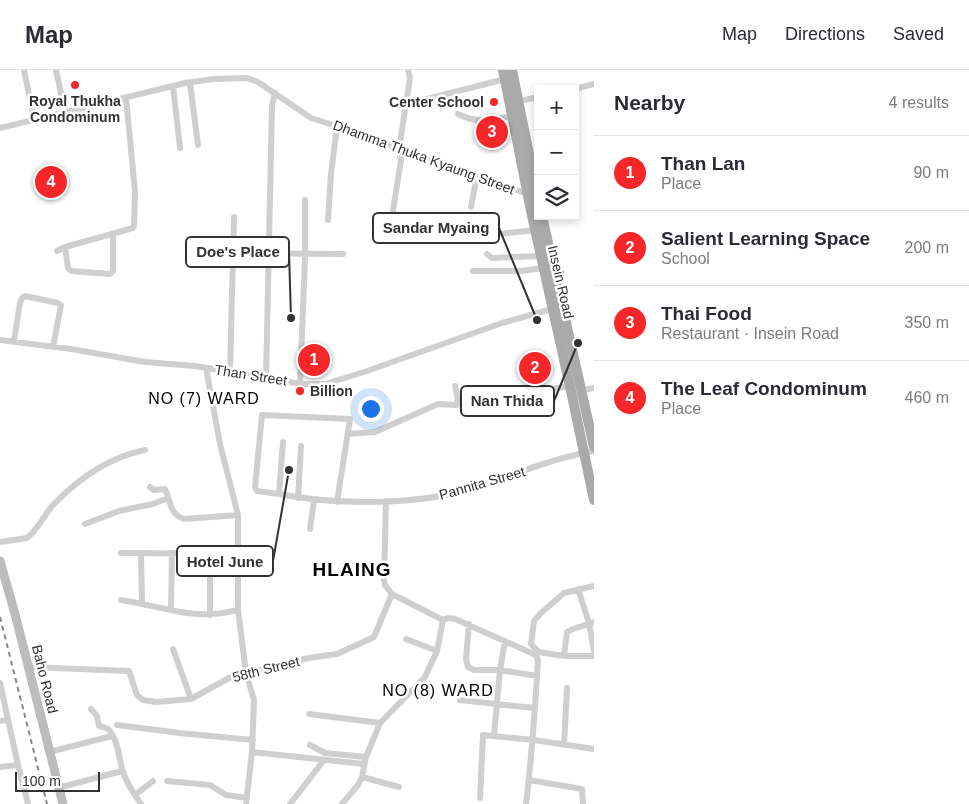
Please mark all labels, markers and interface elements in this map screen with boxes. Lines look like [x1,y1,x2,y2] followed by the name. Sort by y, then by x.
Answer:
[25,21,73,48] text: Map
[722,24,757,44] text: Map
[785,24,865,44] text: Directions
[893,24,944,44] text: Saved
[69,79,81,91] marker: Royal Thukha Condominum
[534,85,579,220] map controls
[534,85,579,130] button: +
[614,91,685,114] text: Nearby
[29,93,121,125] place label: Royal Thukha Condominum
[389,94,484,110] place label: Center School
[889,94,949,111] text: 4 results
[488,96,500,108] marker: Center School
[476,113,508,151] pin: 3
[331,117,517,197] street label: Dhamma Thuka Kyaung Street
[534,130,579,175] button: −
[661,153,745,174] text: Than Lan
[35,163,67,201] pin: 4
[626,164,634,181] text: 1
[913,164,949,181] text: 90 m
[534,175,579,220] button: layers
[661,175,701,192] text: Place
[373,213,499,243] callout: Sandar Myaing
[383,219,489,236] text: Sandar Myaing
[661,228,870,249] text: Salient Learning Space
[186,237,289,267] callout: Doe's Place
[626,239,634,256] text: 2
[905,239,949,256] text: 200 m
[196,243,280,260] text: Doe's Place
[545,244,577,320] street label: Insein Road
[661,250,710,267] text: School
[661,303,752,324] text: Thai Food
[626,314,634,331] text: 3
[905,314,949,331] text: 350 m
[661,325,839,342] text: Restaurant · Insein Road
[298,341,330,379] pin: 1
[519,349,551,387] pin: 2
[214,361,288,389] street label: Than Street
[661,378,867,399] text: The Leaf Condominum
[310,383,353,399] place label: Billion
[294,385,306,397] marker: Billion
[461,386,554,416] callout: Nan Thida
[626,389,634,406] text: 4
[905,389,949,406] text: 460 m
[148,390,260,407] district label: NO (7) WARD
[471,392,544,409] text: Nan Thida
[358,396,384,422] your location
[661,400,701,417] text: Place
[437,463,527,503] street label: Pannita Street
[177,546,273,576] callout: Hotel June
[187,553,263,570] text: Hotel June
[313,559,391,580] district label: HLAING
[29,643,61,715] street label: Baho Road
[231,653,301,685] street label: 58th Street
[382,682,494,699] district label: NO (8) WARD
[15,769,100,792] scale bar
[22,773,61,789] text: 100 m

